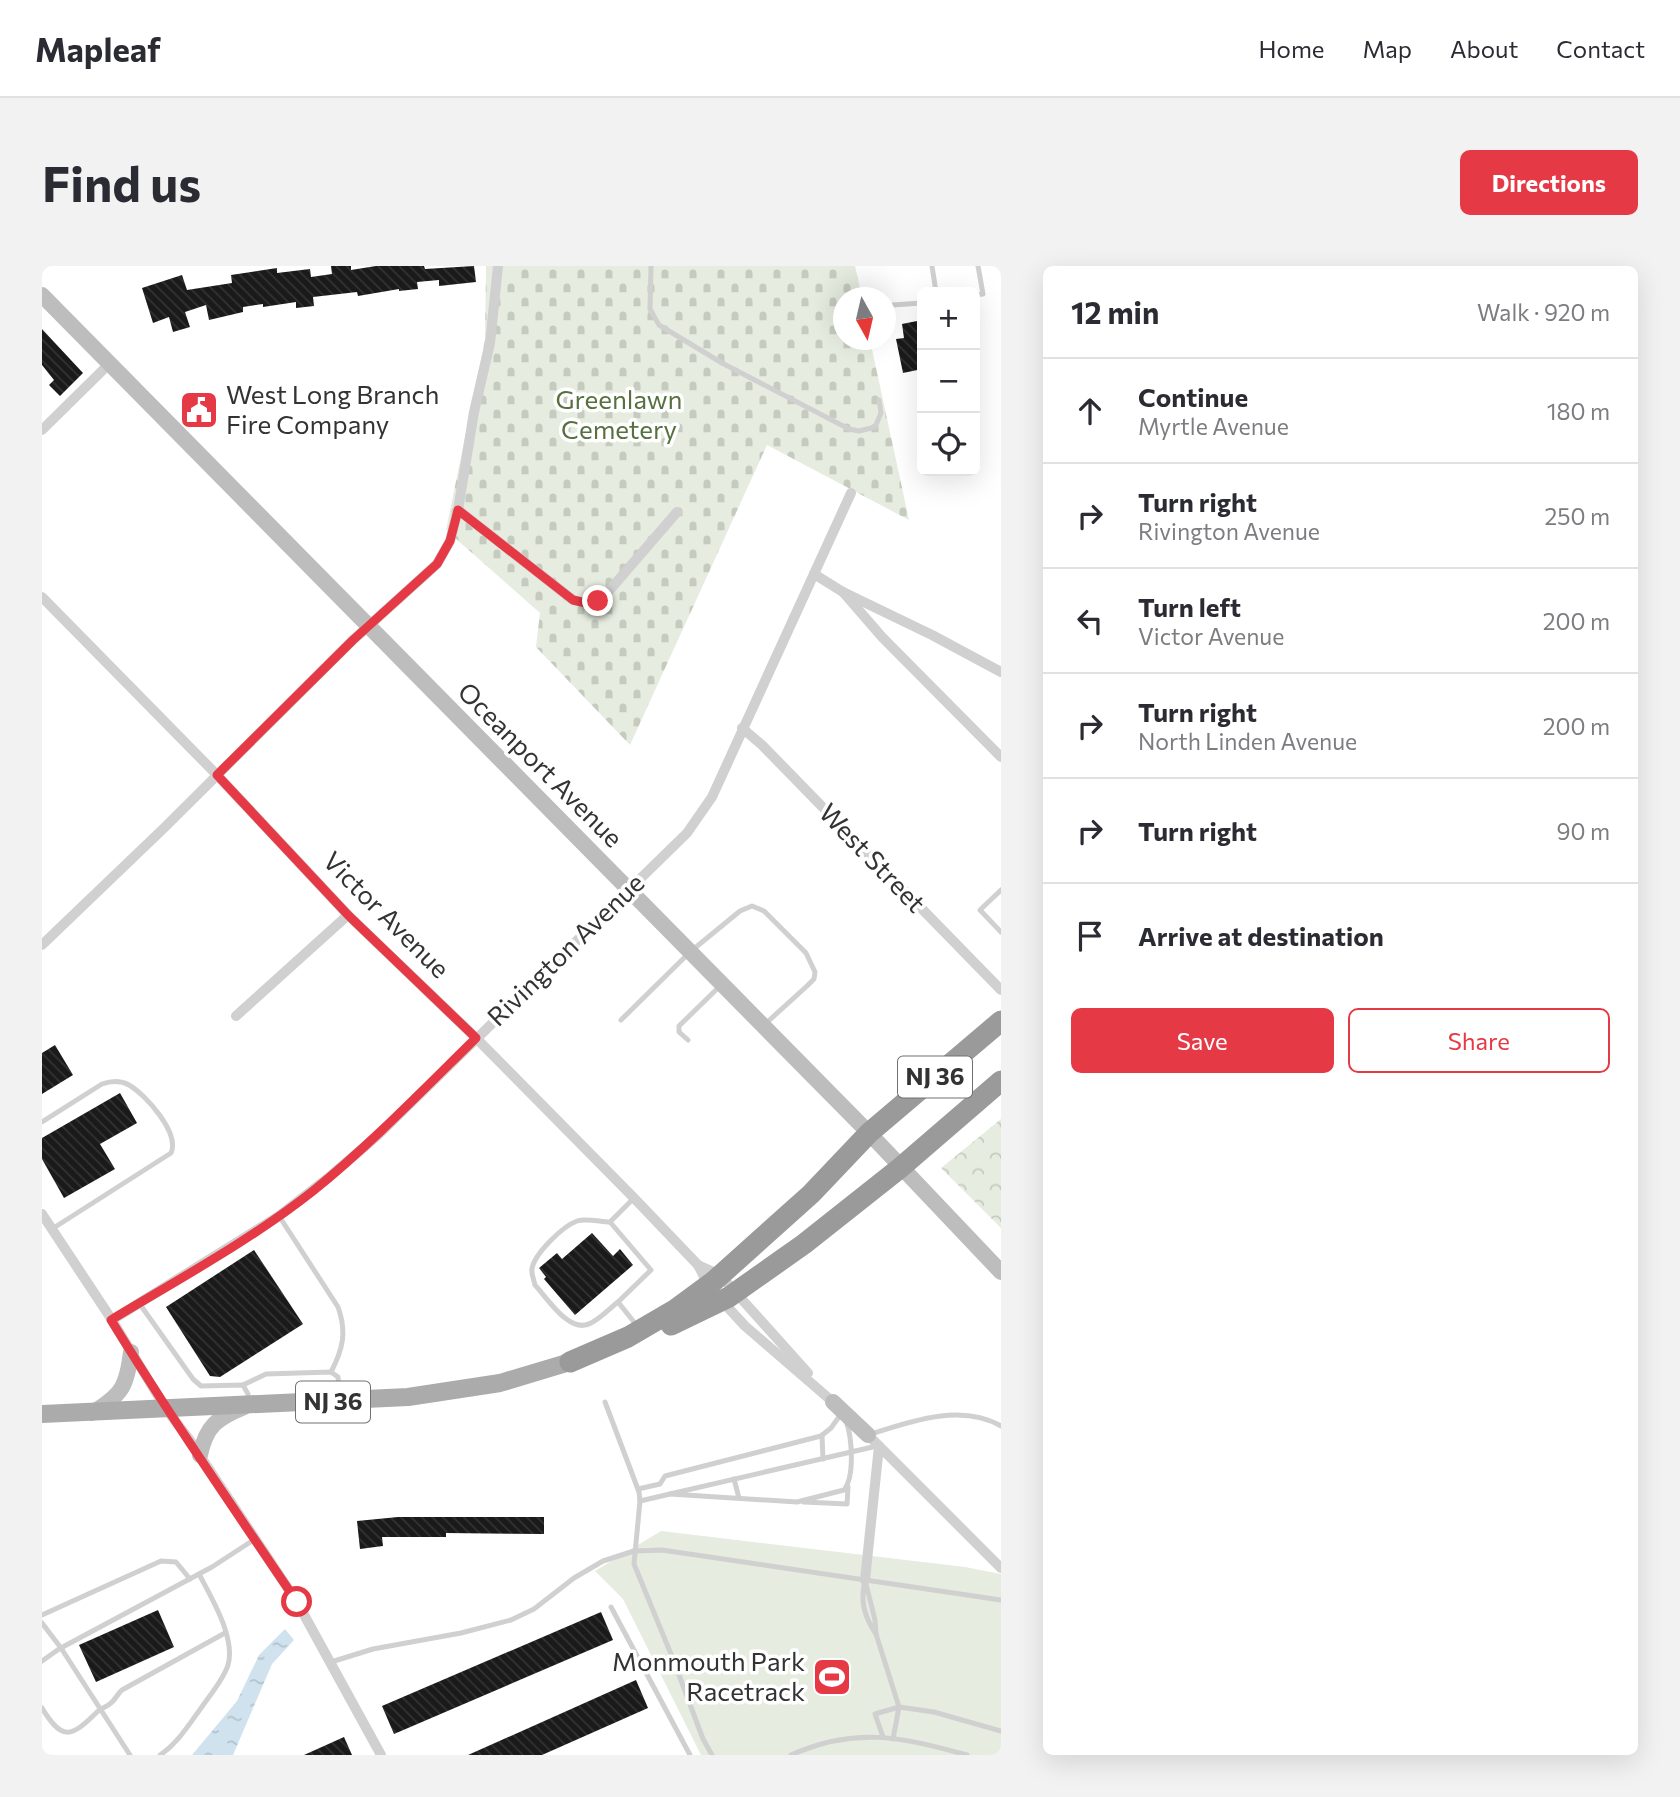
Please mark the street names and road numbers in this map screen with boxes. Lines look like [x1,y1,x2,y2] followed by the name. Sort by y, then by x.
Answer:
[452,675,630,853] street label: Oceanport Avenue
[814,796,933,918] street label: West Street
[318,844,457,983] street label: Victor Avenue
[480,866,650,1032] street label: Rivington Avenue
[898,1056,972,1098] road number: NJ 36
[296,1382,370,1422] road number: NJ 36

